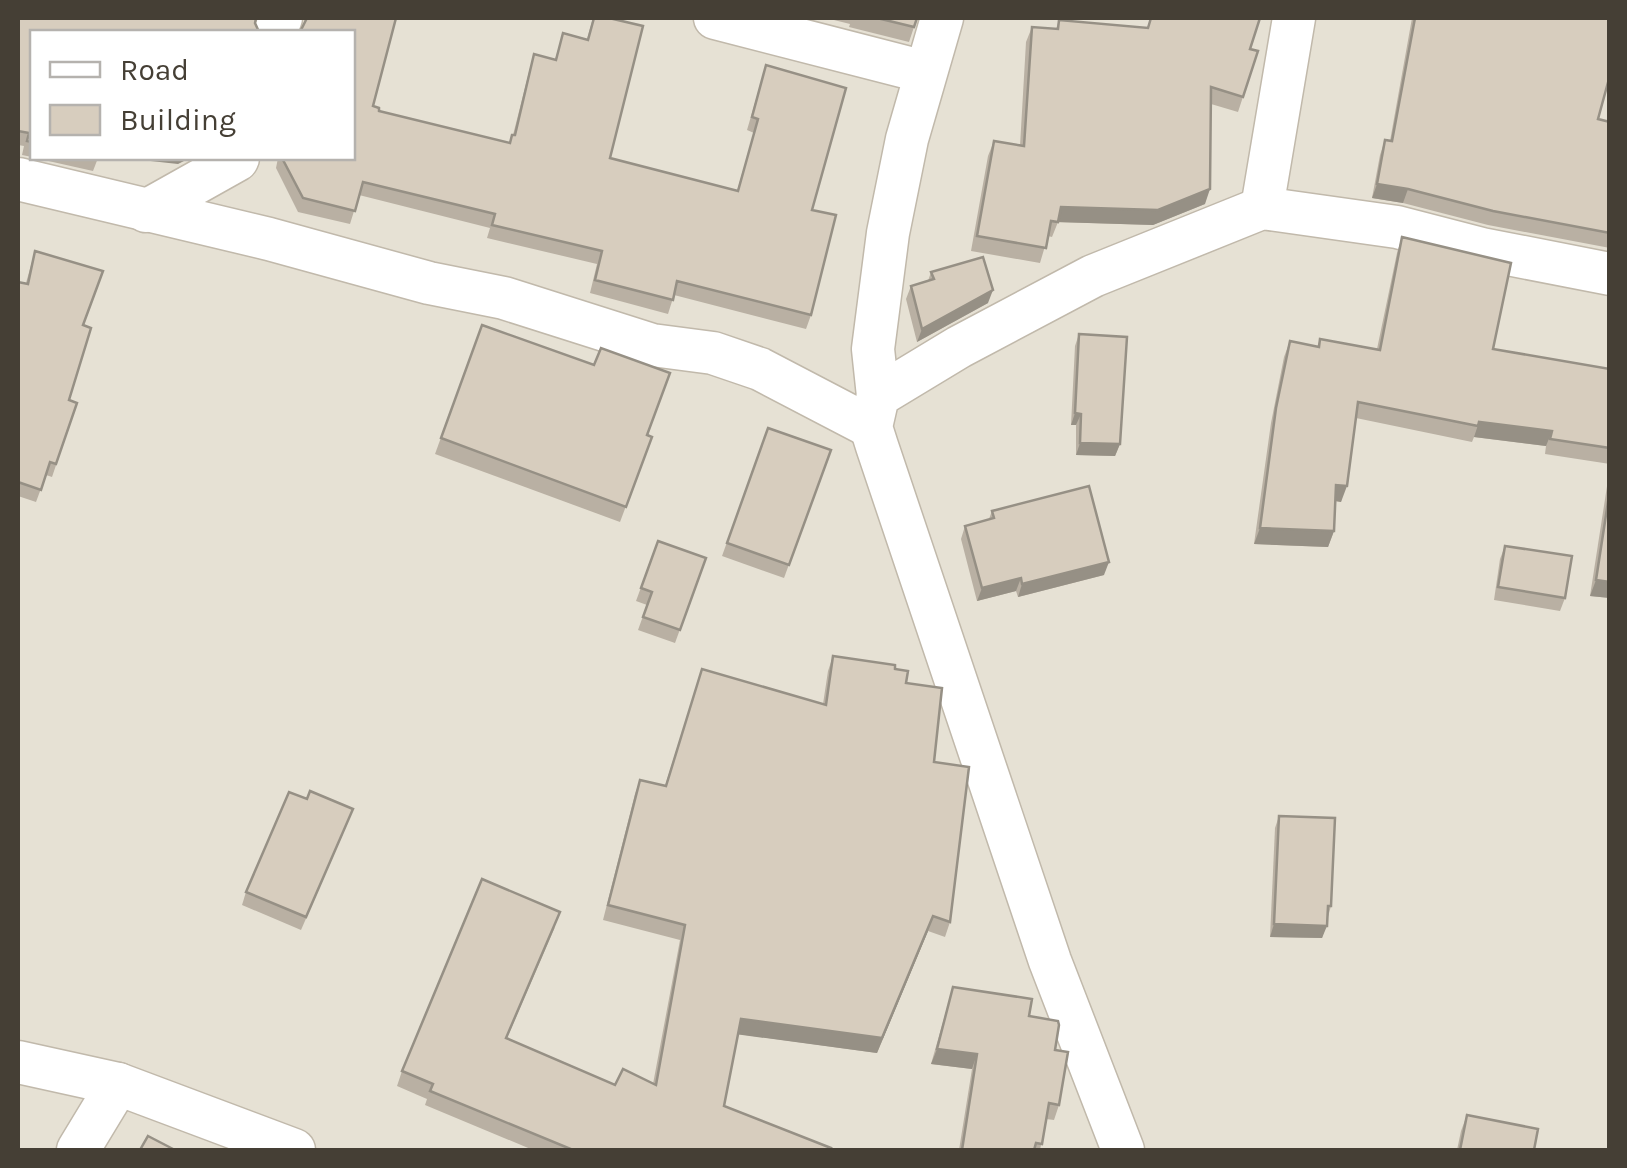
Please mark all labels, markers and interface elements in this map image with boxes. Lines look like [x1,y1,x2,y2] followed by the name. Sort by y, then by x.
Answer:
[30,30,355,160] legend
[120,52,189,88] text: Road
[120,102,236,138] text: Building

